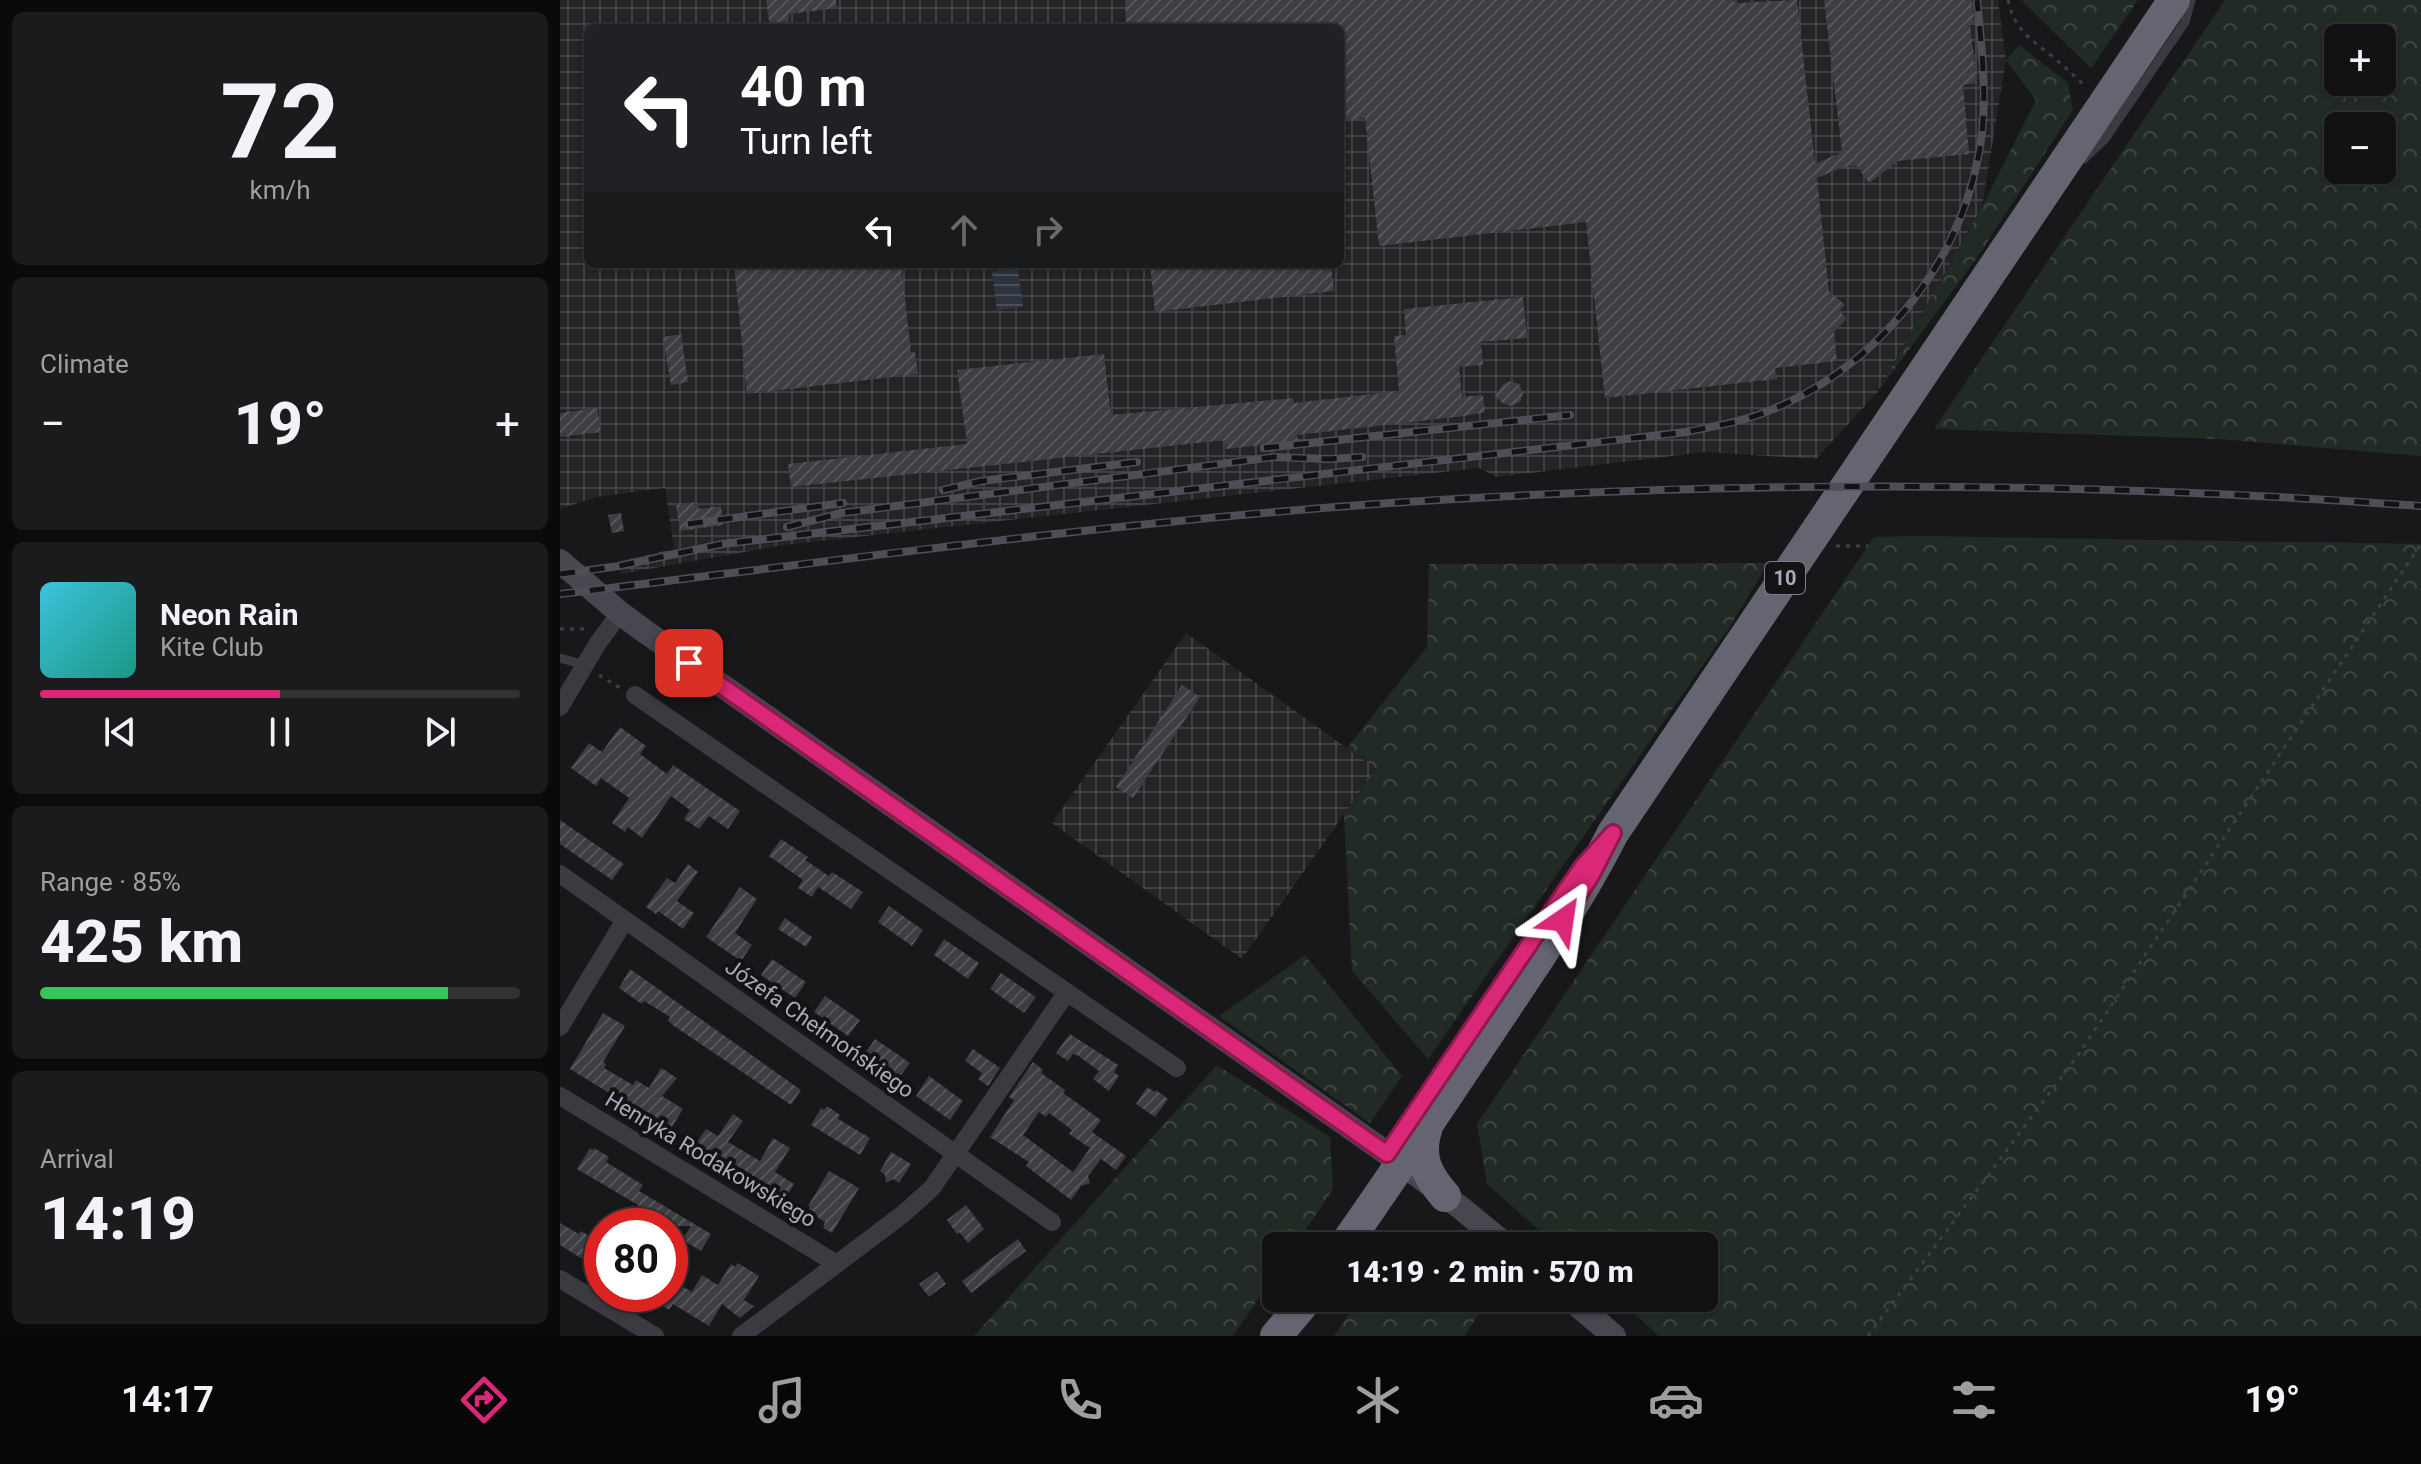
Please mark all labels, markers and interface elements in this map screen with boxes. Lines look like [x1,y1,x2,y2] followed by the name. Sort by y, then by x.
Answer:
[2324,24,2396,184] map controls
[2324,24,2396,96] button: +
[740,54,867,120] text: 40 m
[608,56,712,160] icon: left
[220,62,340,183] text: 72
[2324,112,2396,184] button: −
[740,121,873,163] text: Turn left
[249,175,311,205] text: km/h
[858,208,902,252] icon: left
[942,208,986,252] icon: ahead
[1026,208,1070,252] icon: right
[40,349,129,379] text: Climate
[234,388,327,459] text: 19°
[40,398,65,450] text: −
[495,398,520,450] text: +
[1765,562,1805,594] road number: 10
[160,597,299,632] text: Neon Rain
[655,629,723,697] pin
[160,632,264,662] text: Kite Club
[667,641,711,685] icon: arrive
[98,710,142,754] icon: previous
[258,710,302,754] icon: pause
[418,710,462,754] icon: next
[40,867,181,897] text: Range · 85%
[1521,878,1605,962] position arrow
[40,906,243,977] text: 425 km
[721,954,919,1103] street label: Józefa Chełmońskiego
[601,1087,821,1232] street label: Henryka Rodakowskiego
[40,1144,114,1174] text: Arrival
[40,1183,196,1254] text: 14:19
[584,1208,688,1312] speed limit sign: 80
[1346,1254,1634,1289] text: 14:19 · 2 min · 570 m
[456,1372,512,1428] icon: directions
[754,1372,810,1428] icon: music
[1052,1372,1108,1428] icon: phone
[1350,1372,1406,1428] icon: climate
[1648,1372,1704,1428] icon: car
[1946,1372,2002,1428] icon: filters
[121,1379,214,1421] text: 14:17
[2245,1379,2300,1421] text: 19°

